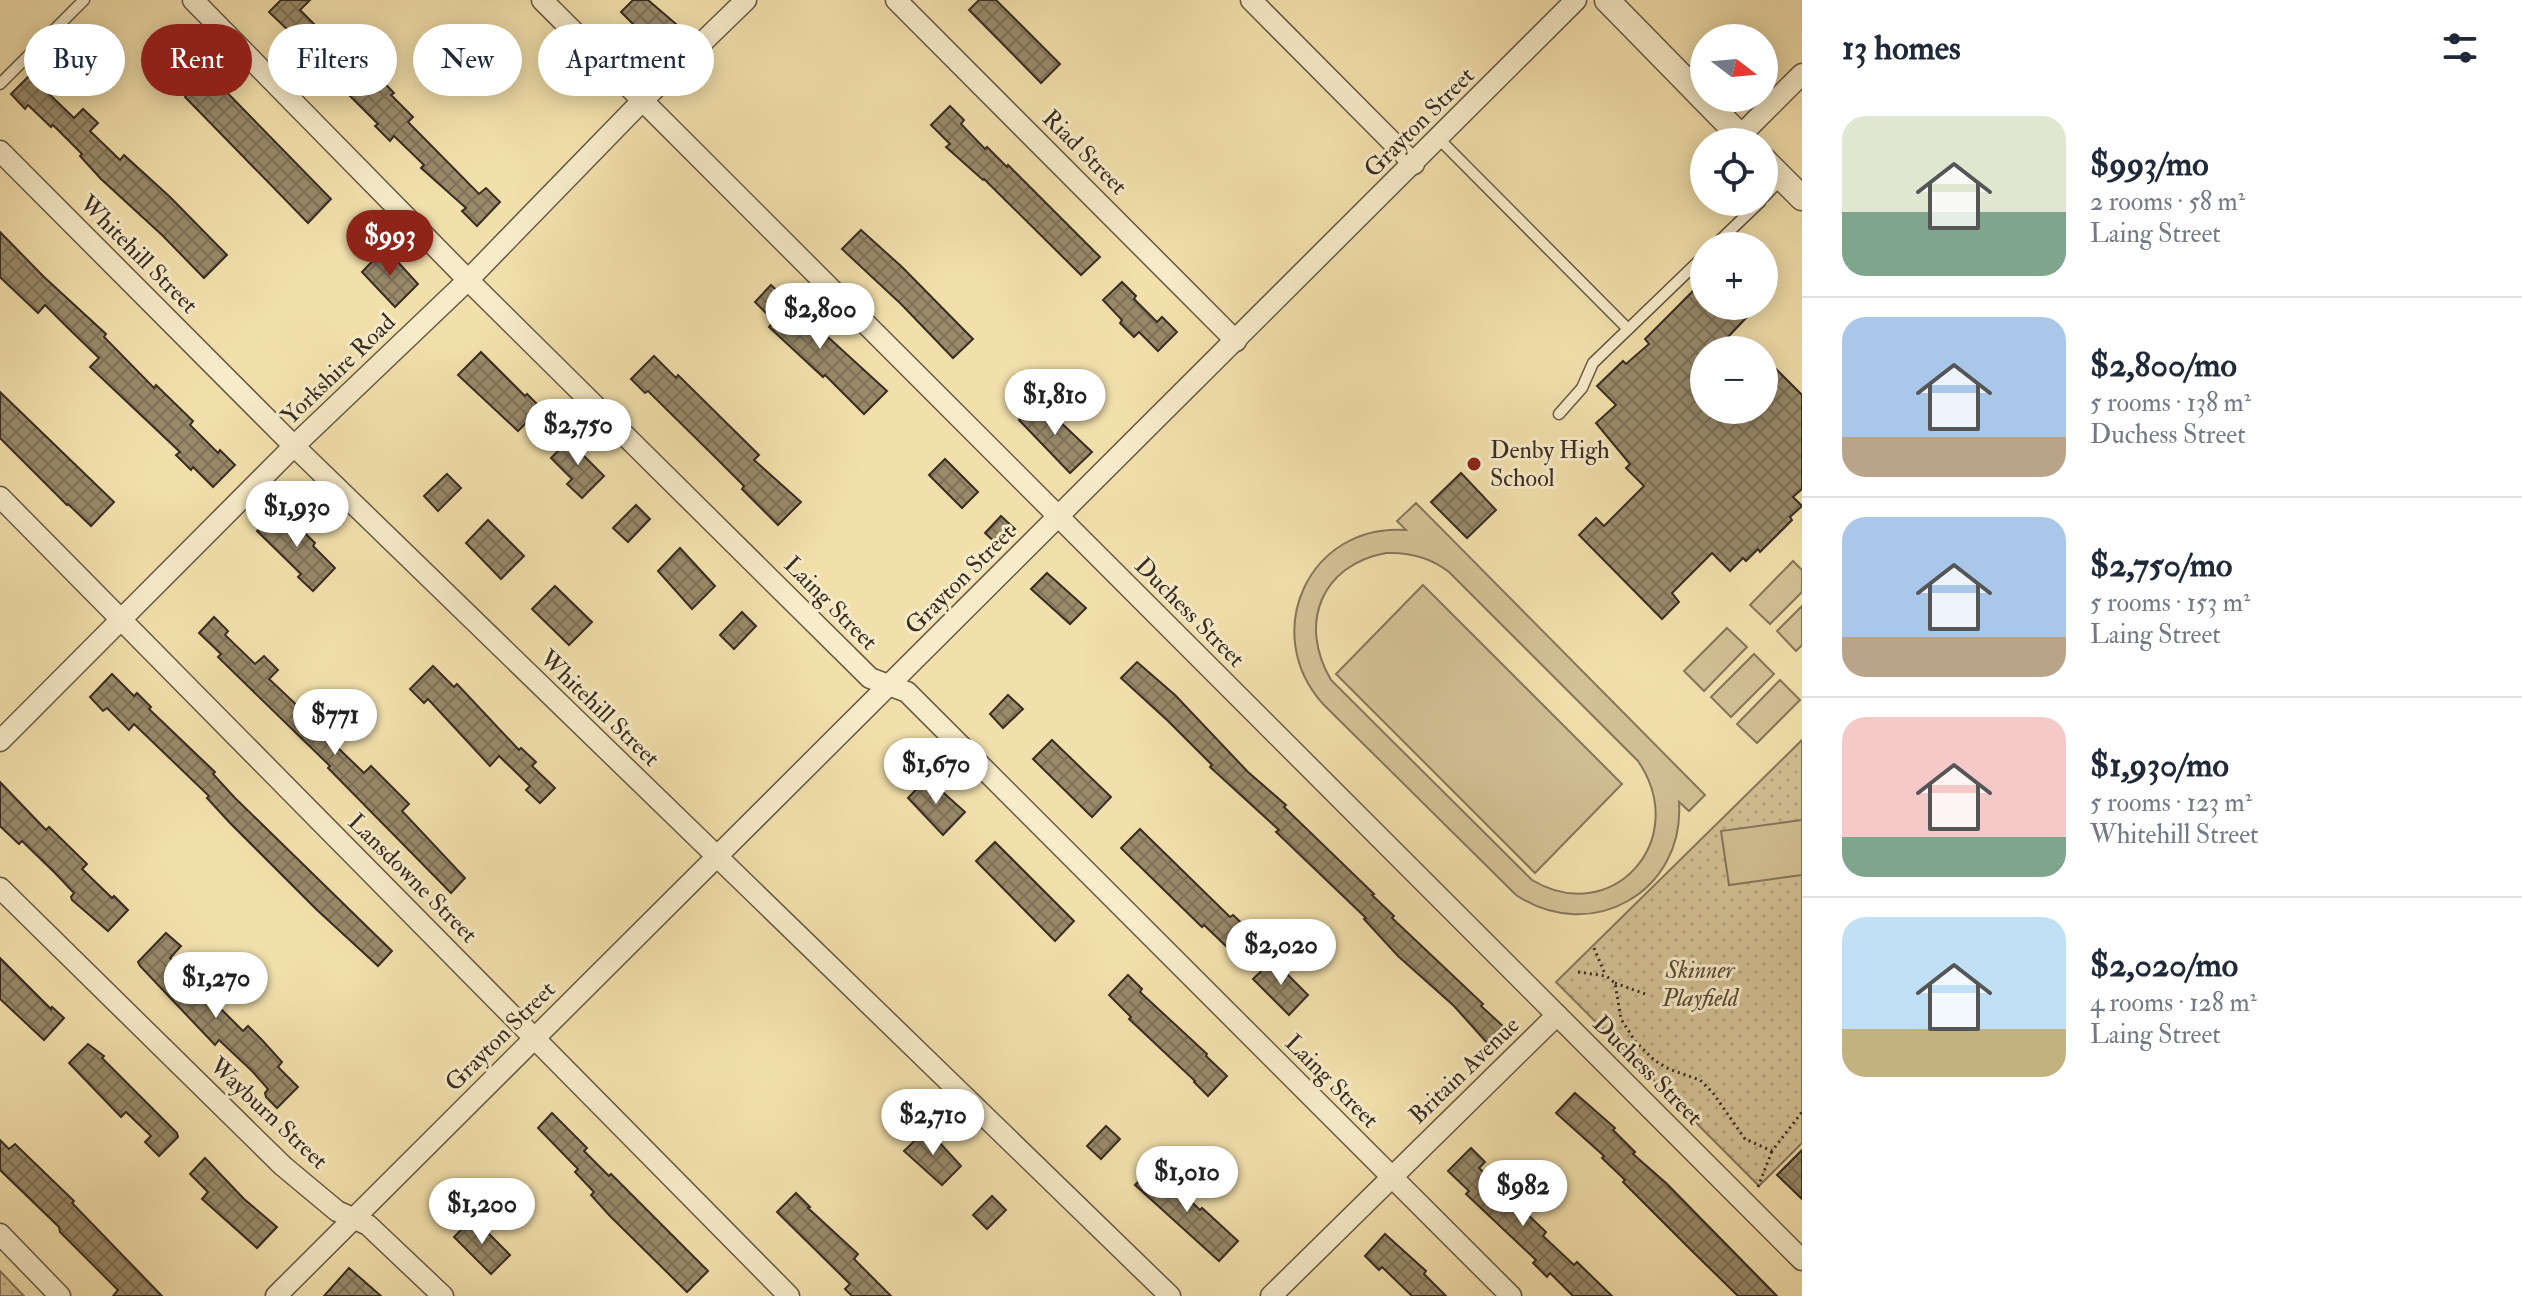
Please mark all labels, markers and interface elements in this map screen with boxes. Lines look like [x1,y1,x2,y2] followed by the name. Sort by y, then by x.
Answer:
[24,24,125,96] chip: Buy
[141,24,252,96] chip: Rent
[268,24,397,96] chip: Filters
[413,24,522,96] chip: New
[538,24,714,96] chip: Apartment
[1690,24,1778,112] north arrow
[1690,24,1778,424] map controls
[2438,26,2482,70] icon: filters
[1842,27,1961,70] text: 13 homes
[1358,60,1481,184] street label: Grayton Street
[1035,103,1134,202] street label: Riad Street
[1690,128,1778,216] button: locate
[2090,143,2209,186] text: $993/mo
[1906,148,2002,244] icon: home
[2090,186,2245,218] text: 2 rooms · 58 m²
[72,188,205,320] street label: Whitehill Street
[343,210,437,278] pin: $993
[2090,218,2221,250] text: Laing Street
[364,220,416,252] text: $993
[1690,232,1778,320] button: +
[755,283,885,351] pin: $2,800
[784,293,856,325] text: $2,800
[275,307,402,432] street label: Yorkshire Road
[1690,336,1778,424] button: −
[2090,344,2237,387] text: $2,800/mo
[1906,349,2002,445] icon: home
[990,369,1120,437] pin: $1,810
[1023,379,1087,411] text: $1,810
[2090,387,2251,419] text: 5 rooms · 138 m²
[513,399,643,467] pin: $2,750
[543,409,613,441] text: $2,750
[2090,419,2246,451] text: Duchess Street
[1490,435,1610,494] place label: Denby High School
[1465,455,1483,473] marker: Denby High School
[232,481,362,549] pin: $1,930
[264,491,330,523] text: $1,930
[899,517,1022,641] street label: Grayton Street
[2090,544,2232,587] text: $2,750/mo
[1906,549,2002,645] icon: home
[777,550,884,657] street label: Laing Street
[1128,551,1252,674] street label: Duchess Street
[2090,587,2250,619] text: 5 rooms · 153 m²
[2090,619,2221,651] text: Laing Street
[532,643,667,774] street label: Whitehill Street
[288,689,382,757] pin: $771
[311,699,359,731] text: $771
[871,738,1001,806] pin: $1,670
[2090,744,2229,787] text: $1,930/mo
[902,748,970,780] text: $1,670
[1906,749,2002,845] icon: home
[2090,787,2252,819] text: 5 rooms · 123 m²
[341,807,484,950] street label: Lansdowne Street
[2090,819,2258,851] text: Whitehill Street
[1216,919,1346,987] pin: $2,020
[1244,929,1318,961] text: $2,020
[2090,944,2238,987] text: $2,020/mo
[1906,949,2002,1045] icon: home
[151,952,281,1020] pin: $1,270
[1661,955,1740,1014] park label: Skinner Playfield
[182,962,250,994] text: $1,270
[439,974,562,1098] street label: Grayton Street
[2090,987,2257,1019] text: 4 rooms · 128 m²
[1586,1009,1710,1132] street label: Duchess Street
[1403,1010,1526,1131] street label: Britain Avenue
[2090,1019,2221,1051] text: Laing Street
[1278,1028,1385,1135] street label: Laing Street
[202,1050,335,1176] street label: Wayburn Street
[868,1089,998,1157] pin: $2,710
[899,1099,967,1131] text: $2,710
[1122,1146,1252,1214] pin: $1,010
[1154,1156,1220,1188] text: $1,010
[1476,1160,1570,1228] pin: $982
[1496,1170,1550,1202] text: $982
[417,1178,547,1246] pin: $1,200
[447,1188,517,1220] text: $1,200

